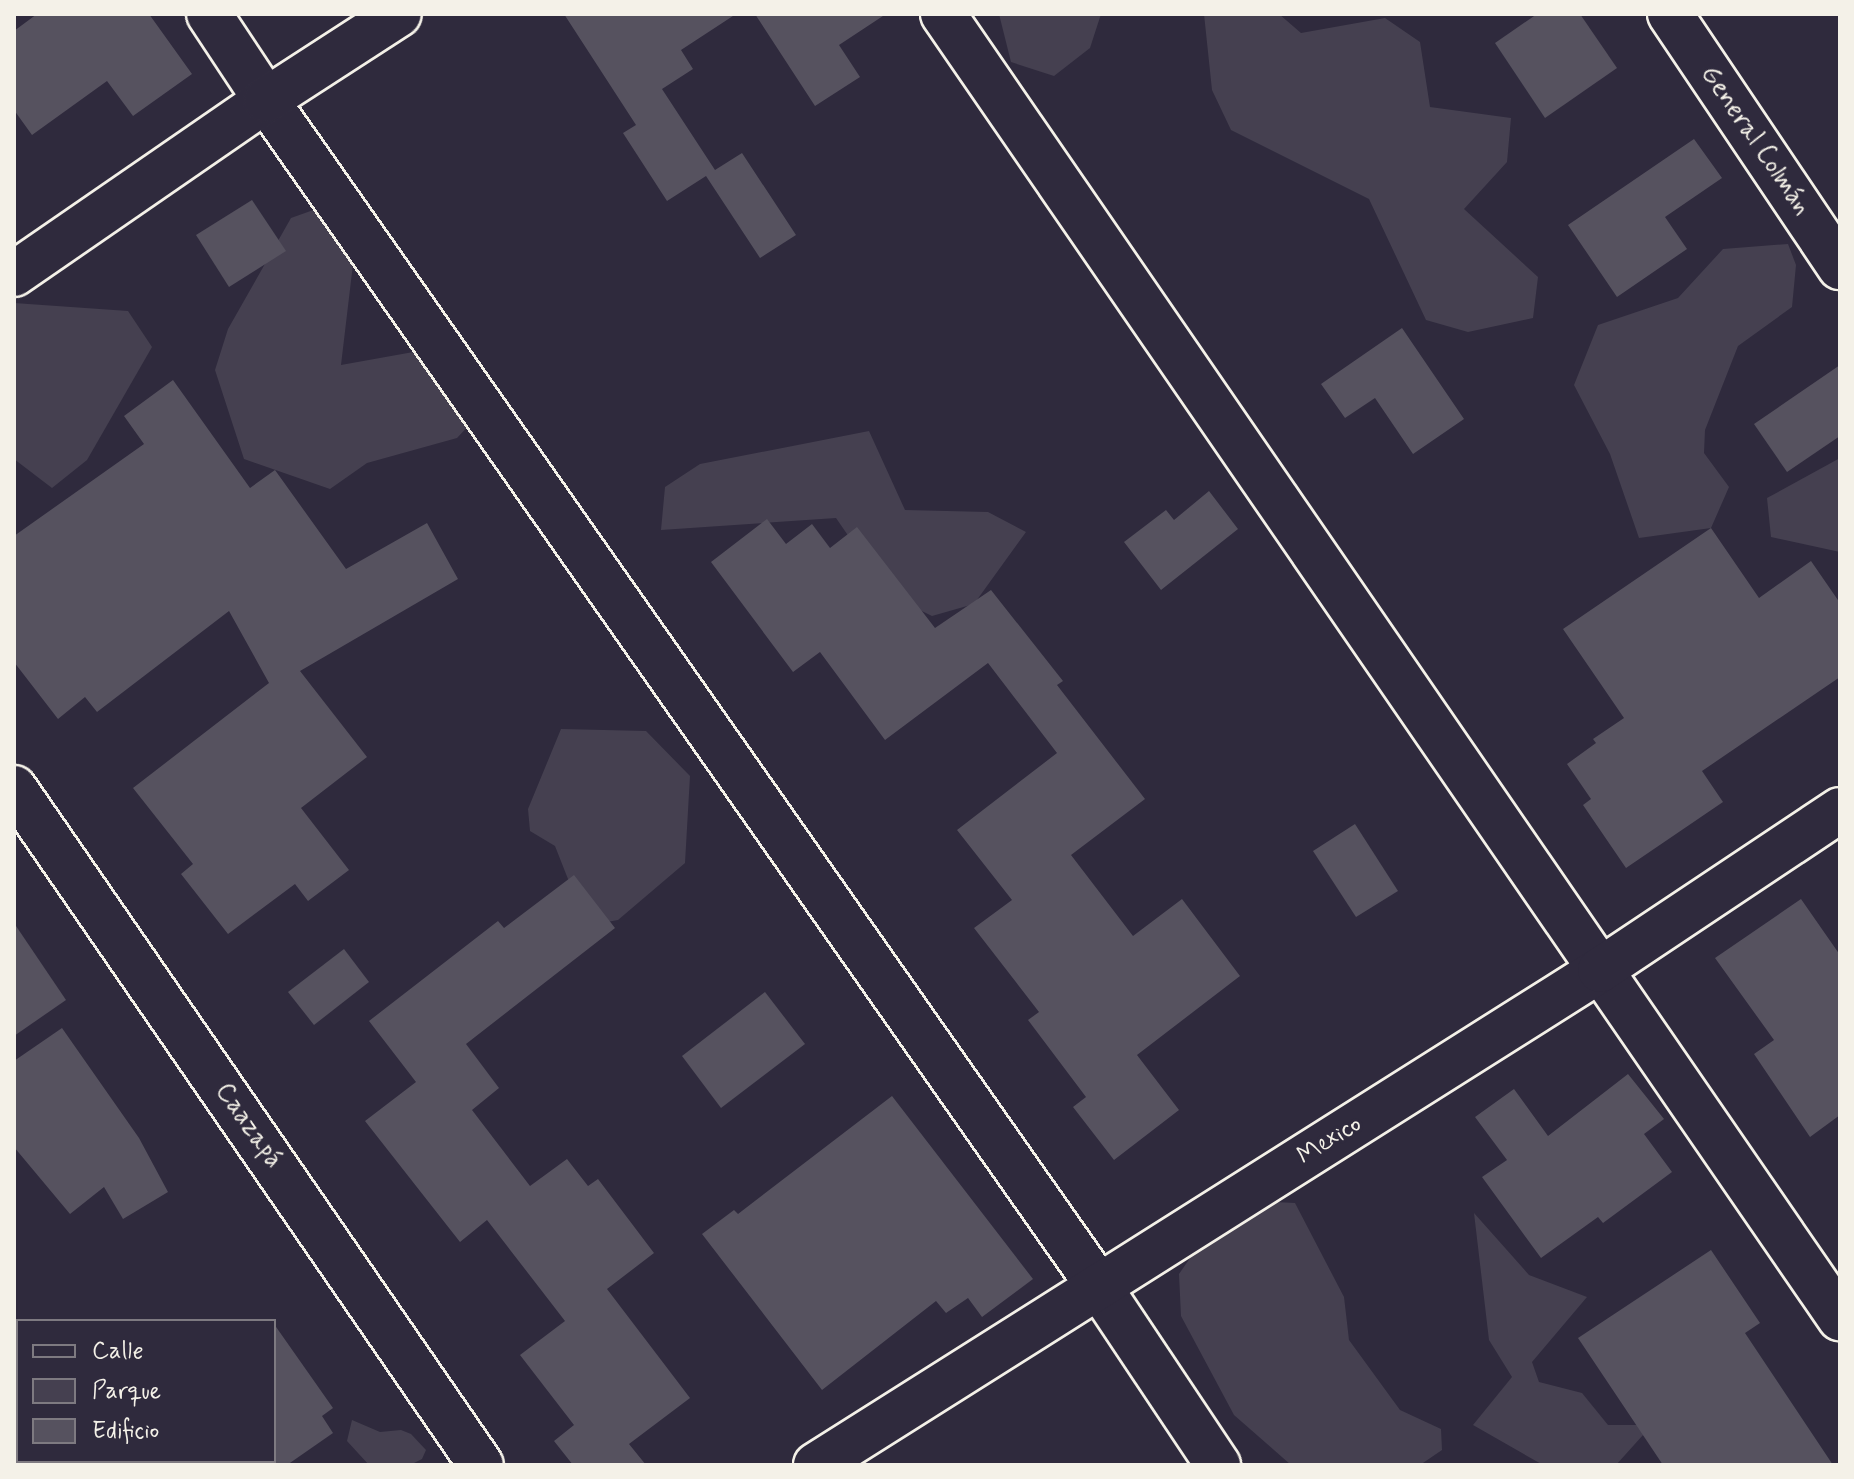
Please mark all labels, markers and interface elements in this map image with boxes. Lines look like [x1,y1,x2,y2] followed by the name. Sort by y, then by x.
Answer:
[1690,55,1820,227] street label: General Colmán
[207,1077,289,1175] street label: Caazapá
[1292,1109,1368,1173] street label: Mexico
[16,1319,276,1463] legend
[92,1336,144,1367] text: Calle
[92,1376,161,1407] text: Parque
[92,1416,159,1447] text: Edificio

